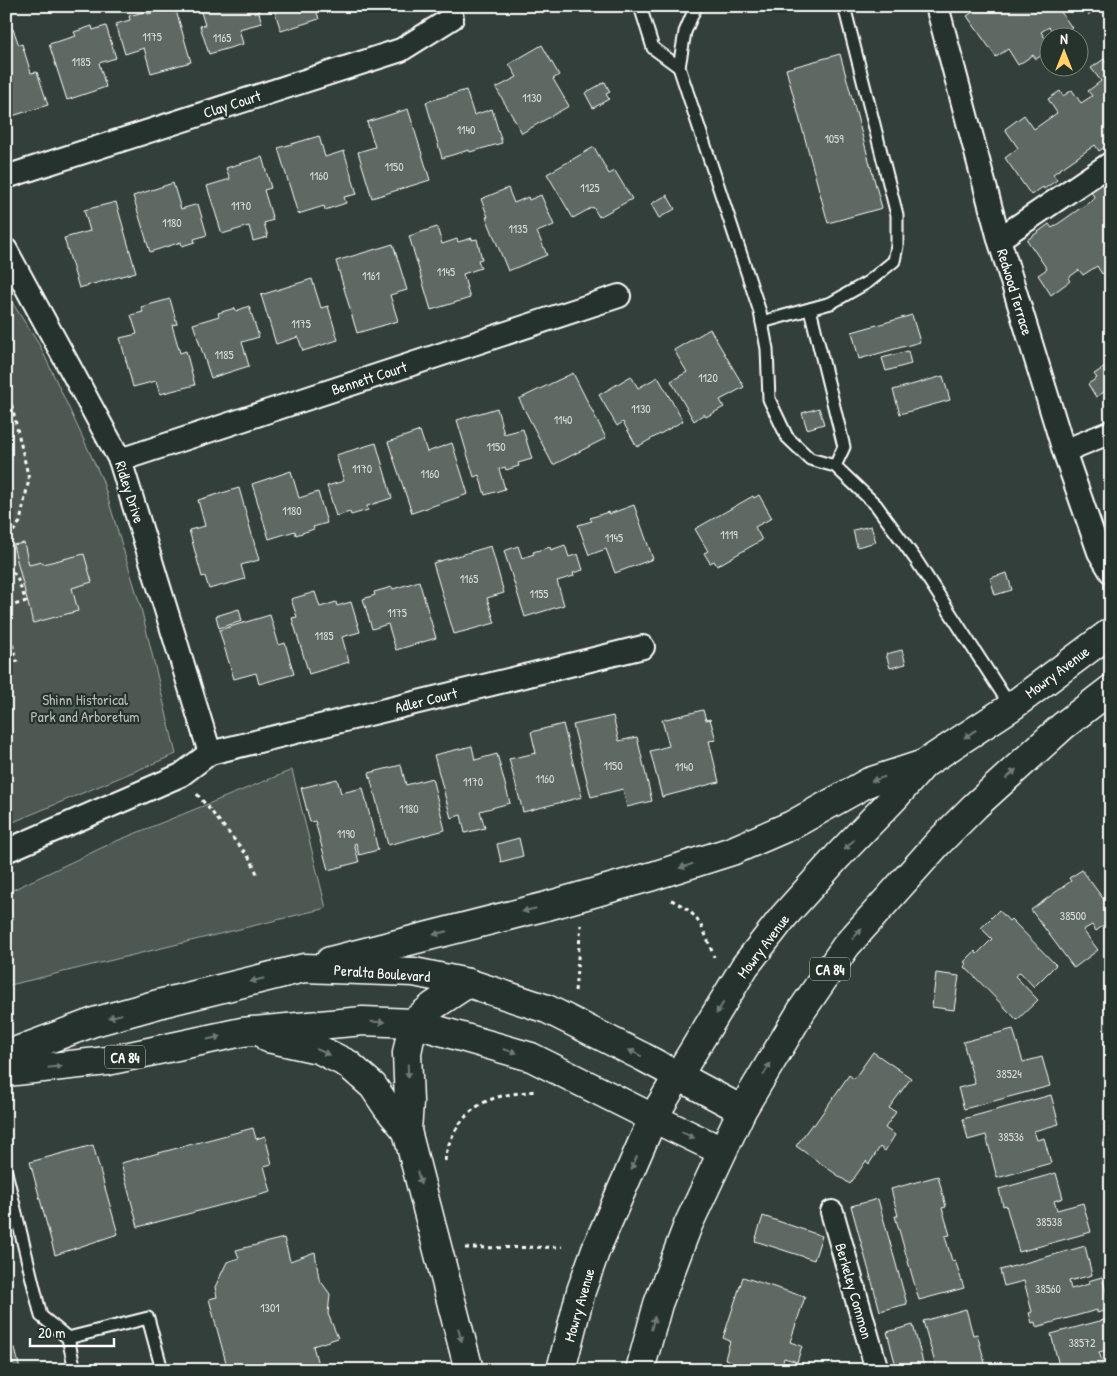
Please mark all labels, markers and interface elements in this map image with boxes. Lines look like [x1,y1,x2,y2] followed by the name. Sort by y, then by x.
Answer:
[142,28,162,45] house number: 1175
[1040,28,1090,78] north arrow
[213,29,231,46] house number: 1165
[1060,29,1068,48] text: N
[72,53,90,70] house number: 1185
[201,85,264,123] street label: Clay Court
[522,89,542,106] house number: 1130
[457,121,475,138] house number: 1140
[824,130,844,147] house number: 1059
[384,158,404,175] house number: 1150
[310,167,328,184] house number: 1160
[580,179,600,196] house number: 1125
[231,197,251,214] house number: 1170
[162,214,182,231] house number: 1180
[508,220,528,237] house number: 1135
[992,246,1038,338] street label: Redwood Terrace
[437,263,455,280] house number: 1145
[362,267,380,284] house number: 1161
[291,315,311,332] house number: 1175
[215,346,233,363] house number: 1185
[329,356,410,400] street label: Bennett Court
[698,369,718,386] house number: 1120
[631,400,651,417] house number: 1130
[554,411,572,428] house number: 1140
[486,438,506,455] house number: 1150
[110,458,150,526] street label: Ridley Drive
[352,460,372,477] house number: 1170
[421,465,439,482] house number: 1160
[282,502,302,519] house number: 1180
[720,526,738,543] house number: 1119
[605,529,623,546] house number: 1145
[460,570,478,587] house number: 1165
[530,585,548,602] house number: 1155
[387,604,407,621] house number: 1175
[315,627,333,644] house number: 1185
[1021,641,1093,703] street label: Mowry Avenue
[393,682,460,718] street label: Adler Court
[31,689,139,727] park label: Shinn Historical Park and Arboretum
[963,729,977,738] one-way arrow
[603,757,623,774] house number: 1150
[675,758,693,775] house number: 1140
[1004,768,1017,779] one-way arrow
[536,770,554,787] house number: 1160
[463,773,483,790] house number: 1170
[870,775,885,783] one-way arrow
[399,800,419,817] house number: 1180
[337,825,355,842] house number: 1190
[843,838,855,850] one-way arrow
[678,862,693,870] one-way arrow
[522,907,537,915] one-way arrow
[1060,907,1086,924] house number: 38500
[732,910,794,982] street label: Mowry Avenue
[851,928,863,940] one-way arrow
[433,929,448,937] one-way arrow
[810,958,850,981] road number: CA 84
[333,959,431,987] street label: Peralta Boulevard
[249,976,264,984] one-way arrow
[715,1001,724,1014] one-way arrow
[108,1013,123,1021] one-way arrow
[370,1018,386,1026] one-way arrow
[207,1034,222,1042] one-way arrow
[105,1046,145,1068] road number: CA 84
[503,1047,518,1055] one-way arrow
[316,1048,330,1056] one-way arrow
[628,1049,642,1057] one-way arrow
[762,1062,771,1075] one-way arrow
[47,1063,63,1071] one-way arrow
[404,1063,412,1079] one-way arrow
[996,1065,1022,1082] house number: 38524
[998,1128,1024,1145] house number: 38536
[681,1131,695,1139] one-way arrow
[629,1156,637,1170] one-way arrow
[415,1170,423,1185] one-way arrow
[1036,1213,1062,1230] house number: 38538
[830,1241,878,1342] street label: Berkeley Common
[558,1266,600,1344] street label: Mowry Avenue
[1035,1280,1061,1297] house number: 38560
[260,1299,280,1316] house number: 1301
[649,1315,657,1330] one-way arrow
[30,1316,114,1348] scale bar
[38,1322,65,1343] text: 20 m
[456,1327,464,1343] one-way arrow
[1068,1334,1096,1351] house number: 38572

